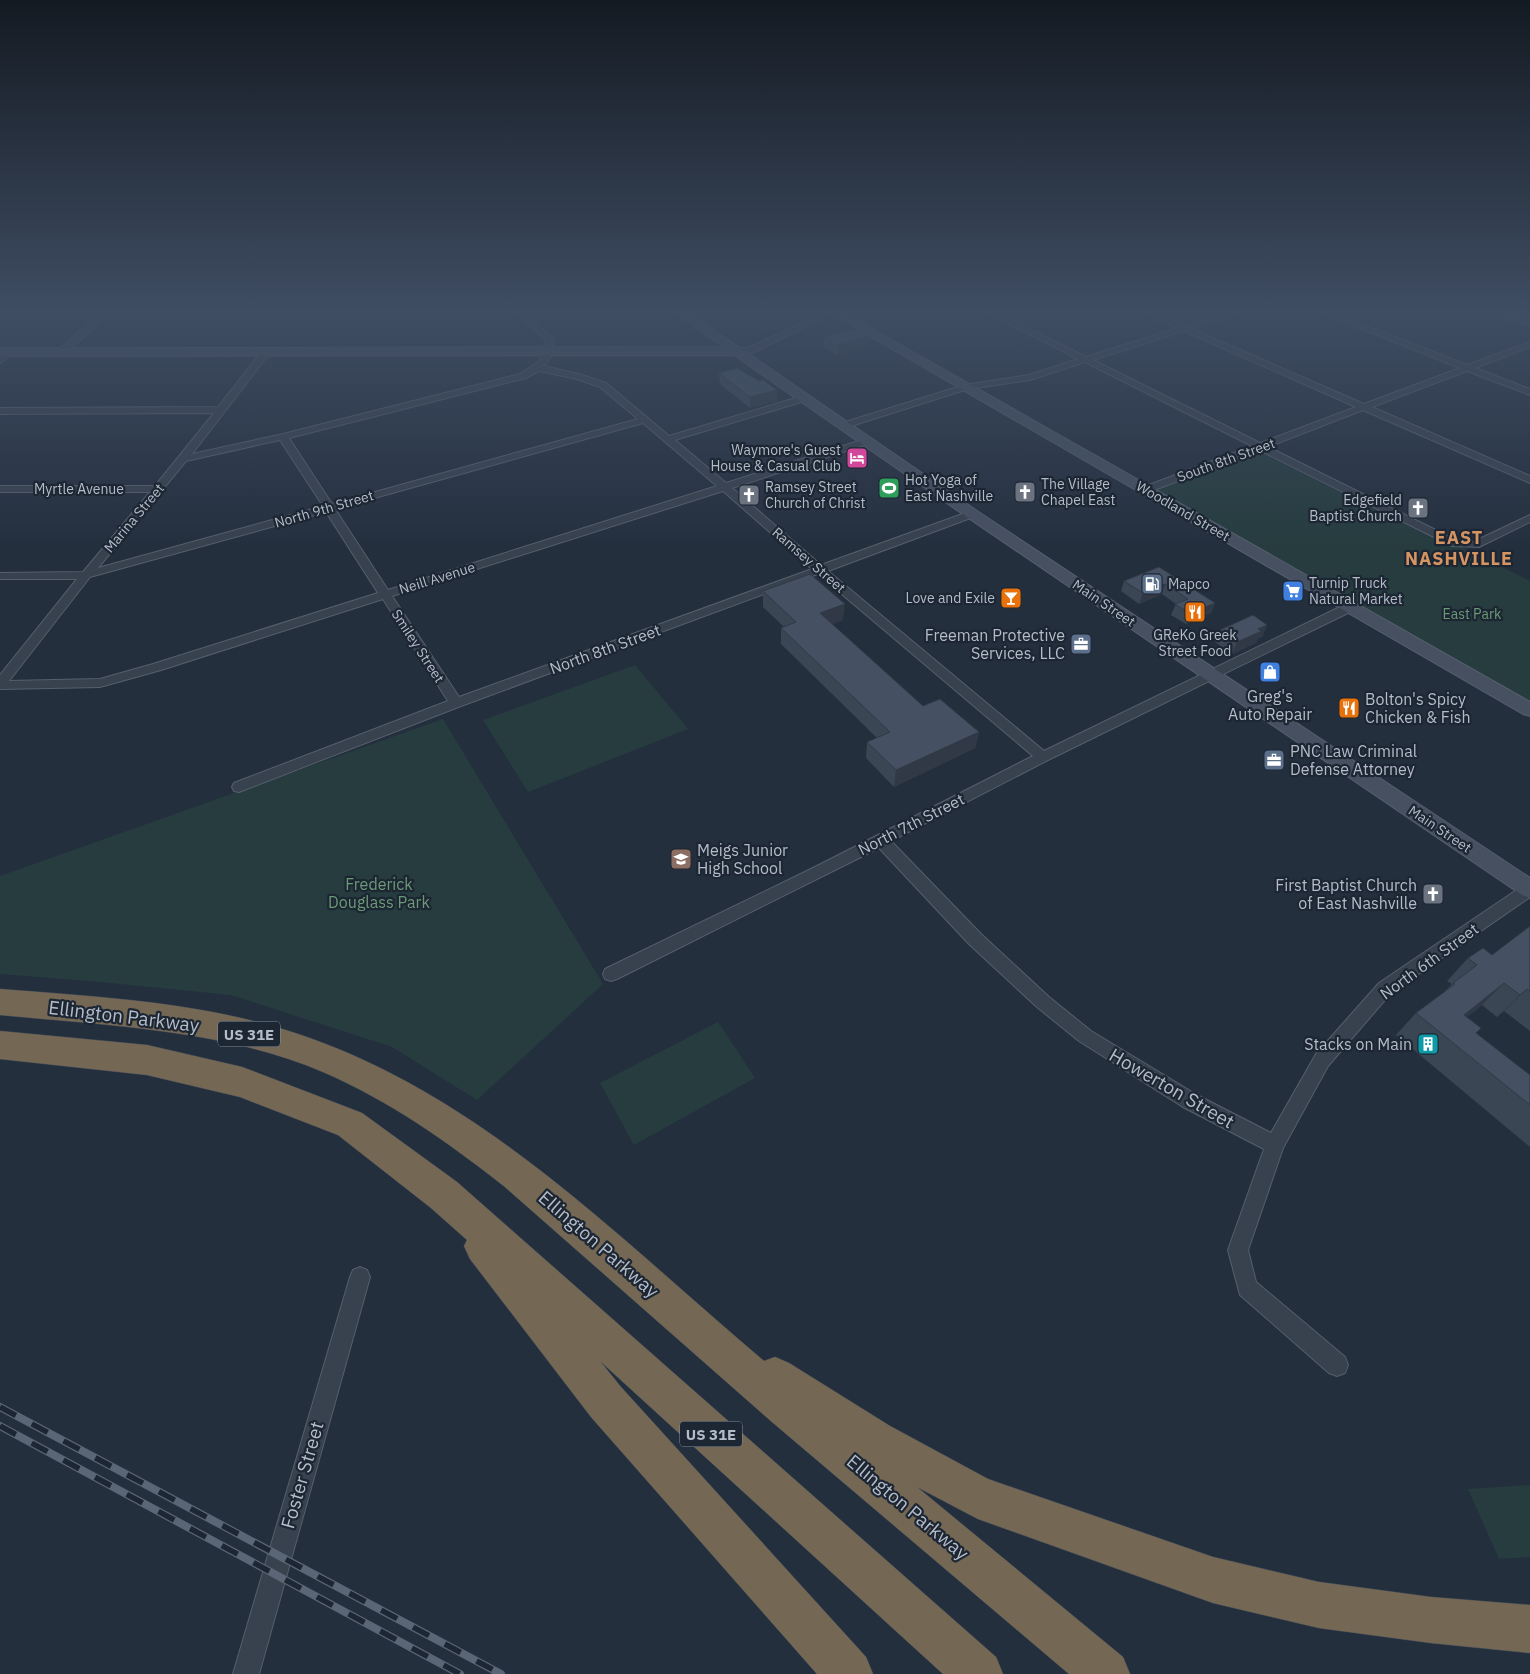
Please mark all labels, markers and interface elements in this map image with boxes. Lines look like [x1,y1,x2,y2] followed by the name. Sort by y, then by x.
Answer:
[1174,434,1278,486] street label: South 8th Street
[710,441,841,475] place label: Waymore's Guest House & Casual Club
[845,446,869,470] hotel icon: Waymore's Guest House & Casual Club
[905,471,994,505] place label: Hot Yoga of East Nashville
[1041,475,1115,509] place label: The Village Chapel East
[877,476,901,500] sports icon: Hot Yoga of East Nashville
[1133,477,1233,545] street label: Woodland Street
[765,478,866,512] place label: Ramsey Street Church of Christ
[34,480,124,498] street label: Myrtle Avenue
[100,480,168,556] street label: Marina Street
[1013,480,1037,504] church icon: The Village Chapel East
[737,483,761,507] church icon: Ramsey Street Church of Christ
[272,486,376,532] street label: North 9th Street
[1309,491,1402,525] place label: Edgefield Baptist Church
[1406,496,1430,520] church icon: Edgefield Baptist Church
[769,523,850,597] street label: Ramsey Street
[1405,526,1513,570] district label: EAST NASHVILLE
[397,558,478,598] street label: Neill Avenue
[1140,572,1164,596] fuel station icon: Mapco
[1309,574,1403,608] place label: Turnip Truck Natural Market
[1069,575,1139,631] street label: Main Street
[1168,575,1210,593] place label: Mapco
[1281,579,1305,603] supermarket icon: Turnip Truck Natural Market
[999,586,1023,610] bar icon: Love and Exile
[906,589,995,607] place label: Love and Exile
[1183,600,1207,624] restaurant icon: GReKo Greek Street Food
[1443,605,1502,623] park label: East Park
[388,606,448,686] street label: Smiley Street
[547,620,663,678] street label: North 8th Street
[925,625,1065,663] place label: Freeman Protective Services, LLC
[1153,626,1237,660] place label: GReKo Greek Street Food
[1069,632,1093,656] office icon: Freeman Protective Services, LLC
[1258,660,1282,684] shop icon: Greg's Auto Repair
[1228,686,1312,724] place label: Greg's Auto Repair
[1365,689,1471,727] place label: Bolton's Spicy Chicken & Fish
[1337,696,1361,720] restaurant icon: Bolton's Spicy Chicken & Fish
[1290,741,1417,779] place label: PNC Law Criminal Defense Attorney
[1262,748,1286,772] office icon: PNC Law Criminal Defense Attorney
[854,789,968,859] street label: North 7th Street
[1405,801,1475,857] street label: Main Street
[697,840,788,878] place label: Meigs Junior High School
[669,847,693,871] school or university icon: Meigs Junior High School
[328,874,430,912] park label: Frederick Douglass Park
[1275,875,1417,913] place label: First Baptist Church of East Nashville
[1421,882,1445,906] church icon: First Baptist Church of East Nashville
[1376,919,1482,1003] street label: North 6th Street
[47,995,201,1037] street label: Ellington Parkway
[218,1022,280,1046] road number: US 31E
[1416,1032,1440,1056] building icon: Stacks on Main
[1304,1034,1412,1054] place label: Stacks on Main
[1105,1042,1239,1134] street label: Howerton Street
[534,1185,665,1303] street label: Ellington Parkway
[275,1419,329,1531] street label: Foster Street
[680,1422,742,1446] road number: US 31E
[842,1449,974,1565] street label: Ellington Parkway

